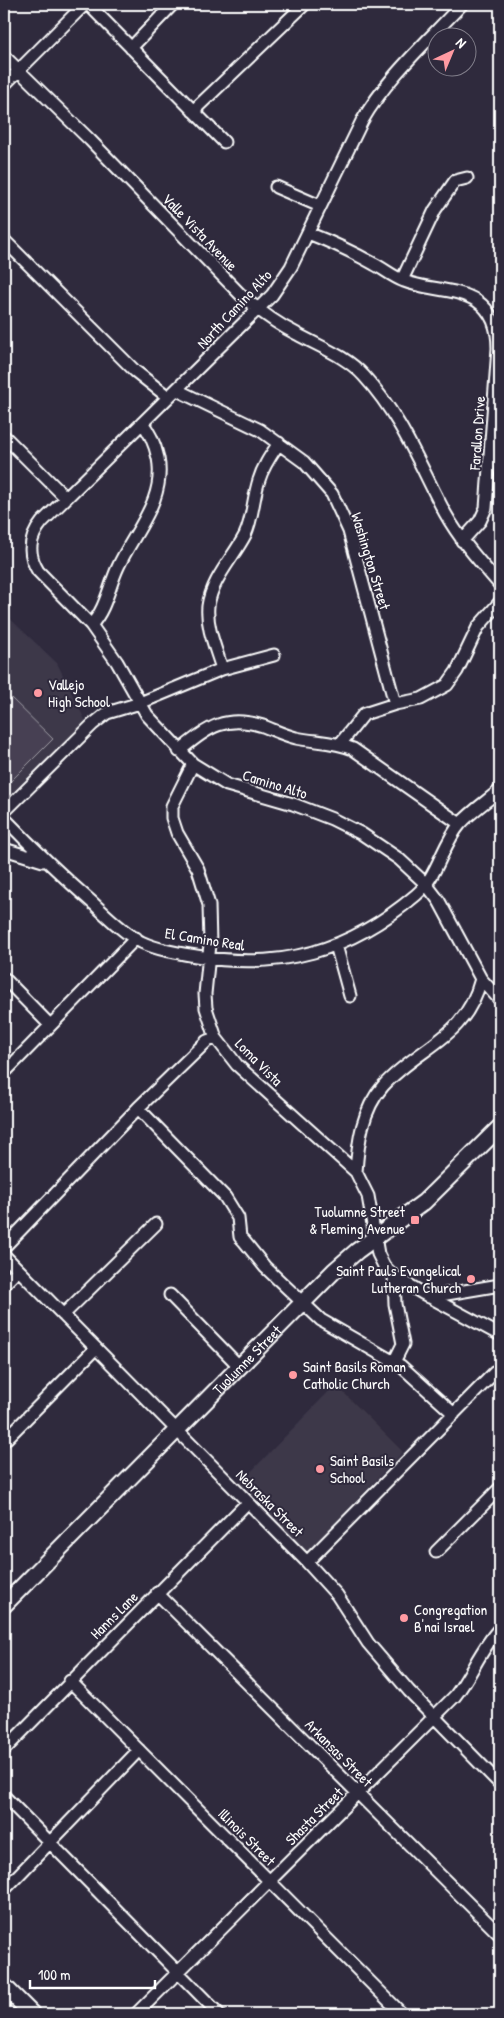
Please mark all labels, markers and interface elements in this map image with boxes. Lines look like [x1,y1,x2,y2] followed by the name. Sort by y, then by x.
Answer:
[426,28,476,78] north arrow
[452,33,471,52] text: N
[158,189,242,275] street label: Valle Vista Avenue
[192,265,276,353] street label: North Camino Alto
[464,395,490,472] street label: Farallon Drive
[346,510,396,613] street label: Washington Street
[48,674,110,712] place label: Vallejo High School
[32,687,44,699] marker: Vallejo High School
[240,764,310,804] street label: Camino Alto
[164,922,246,956] street label: El Camino Real
[230,1033,288,1091] street label: Loma Vista
[310,1201,406,1239] place label: Tuolumne Street & Fleming Avenue
[409,1214,421,1226] marker: Tuolumne Street & Fleming Avenue
[336,1260,461,1298] place label: Saint Pauls Evangelical Lutheran Church
[465,1273,477,1285] marker: Saint Pauls Evangelical Lutheran Church
[207,1319,286,1399] street label: Tuolumne Street
[303,1356,406,1394] place label: Saint Basils Roman Catholic Church
[287,1369,299,1381] marker: Saint Basils Roman Catholic Church
[330,1450,394,1488] place label: Saint Basils School
[314,1463,326,1475] marker: Saint Basils School
[231,1464,309,1542] street label: Nebraska Street
[85,1586,143,1644] street label: Hanns Lane
[414,1599,488,1637] place label: Congregation B'nai Israel
[398,1612,410,1624] marker: Congregation B'nai Israel
[301,1715,378,1792] street label: Arkansas Street
[280,1782,348,1850] street label: Shasta Street
[214,1804,281,1871] street label: Illinois Street
[30,1958,155,1990] scale bar
[38,1964,71,1985] text: 100 m

